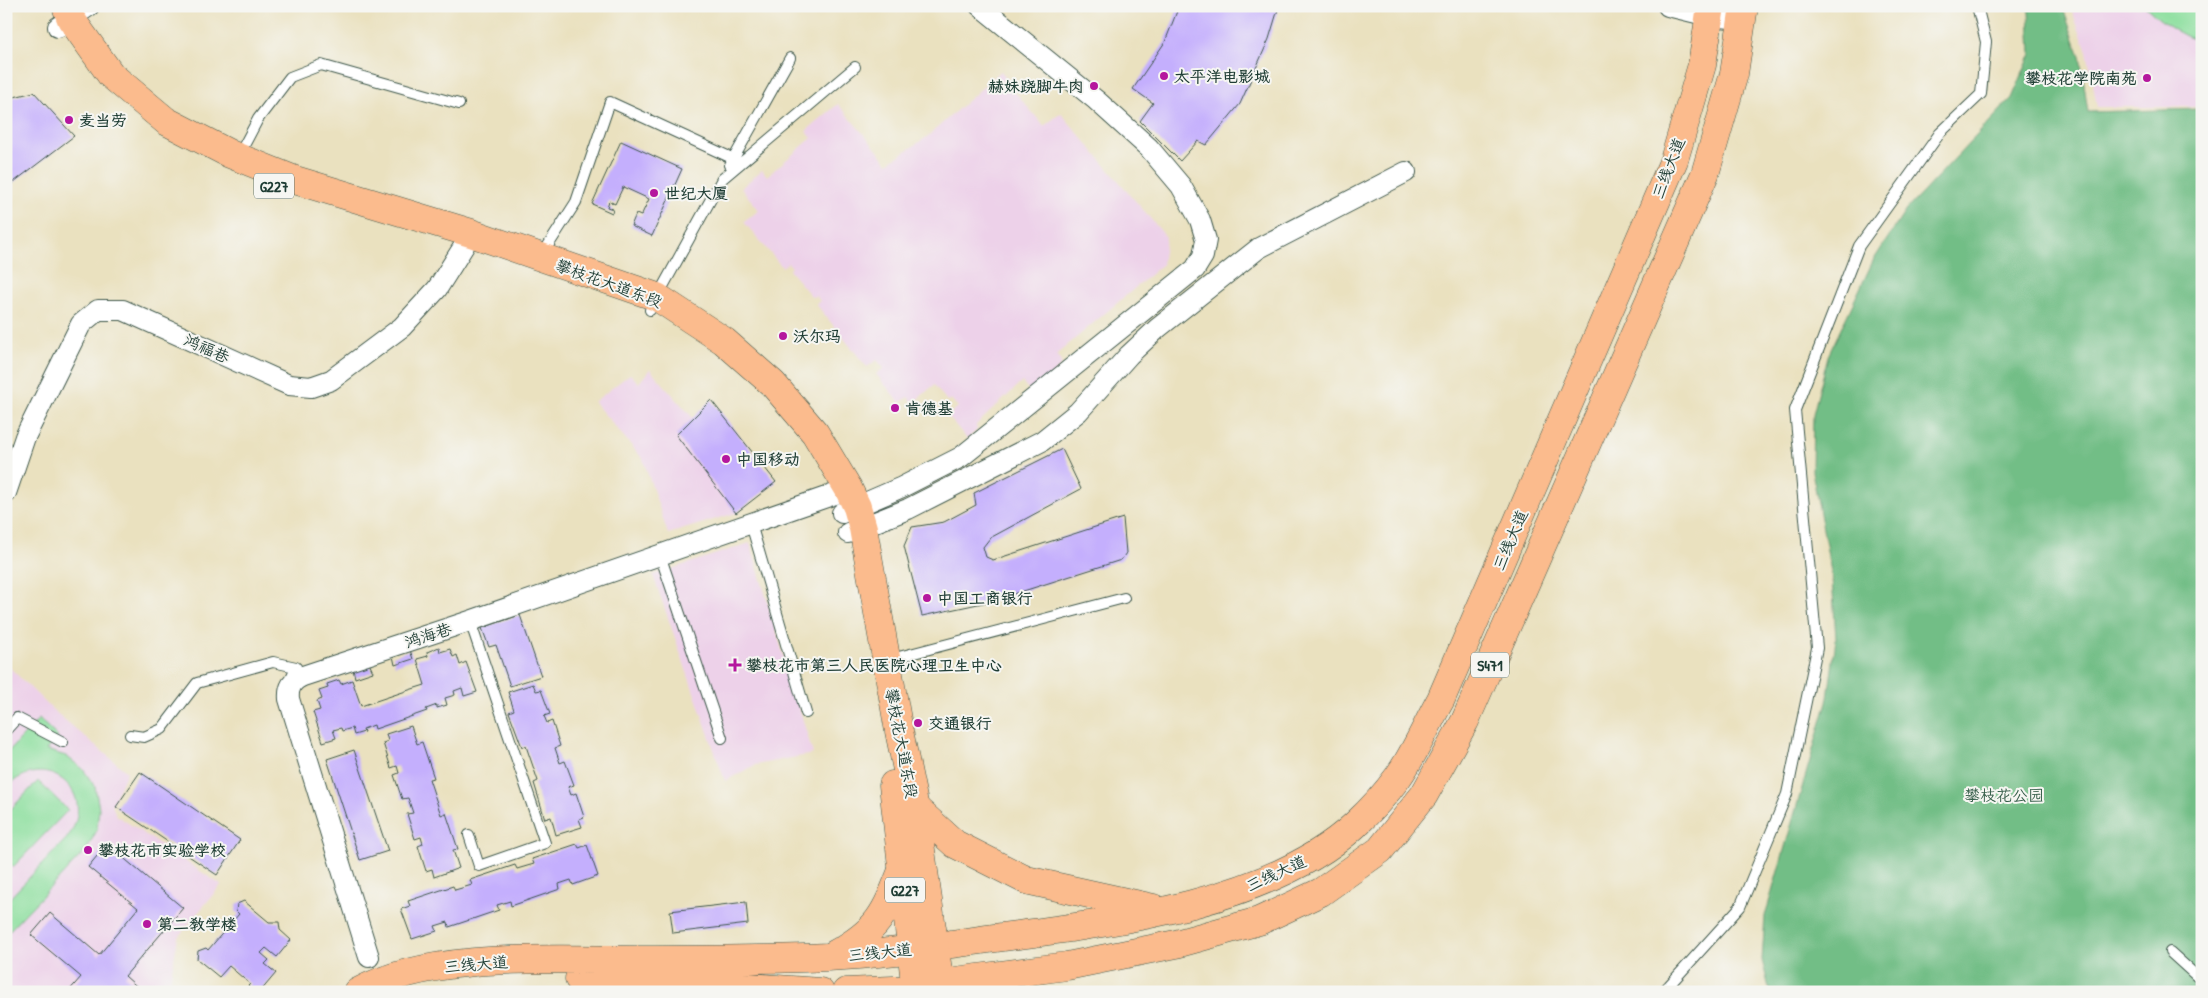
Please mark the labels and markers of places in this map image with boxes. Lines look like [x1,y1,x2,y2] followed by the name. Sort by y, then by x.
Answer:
[1174,65,1270,87] place label: 太平洋电影城
[2025,67,2137,89] place label: 攀枝花学院南苑
[1158,70,1170,82] marker: 太平洋电影城
[2141,72,2153,84] marker: 攀枝花学院南苑
[988,75,1084,97] place label: 赫妹跷脚牛肉
[1088,80,1100,92] marker: 赫妹跷脚牛肉
[79,109,127,131] place label: 麦当劳
[63,114,75,126] marker: 麦当劳
[664,182,728,204] place label: 世纪大厦
[648,187,660,199] marker: 世纪大厦
[793,325,841,347] place label: 沃尔玛
[777,330,789,342] marker: 沃尔玛
[905,397,953,419] place label: 肯德基
[889,402,901,414] marker: 肯德基
[736,448,800,470] place label: 中国移动
[720,453,732,465] marker: 中国移动
[937,587,1033,609] place label: 中国工商银行
[921,592,933,604] marker: 中国工商银行
[746,654,1002,676] place label: 攀枝花市第三人民医院心理卫生中心
[728,658,742,672] marker: 攀枝花市第三人民医院心理卫生中心
[928,712,992,734] place label: 交通银行
[912,717,924,729] marker: 交通银行
[98,839,226,861] place label: 攀枝花市实验学校
[82,844,94,856] marker: 攀枝花市实验学校
[157,913,237,935] place label: 第二教学楼
[141,918,153,930] marker: 第二教学楼

